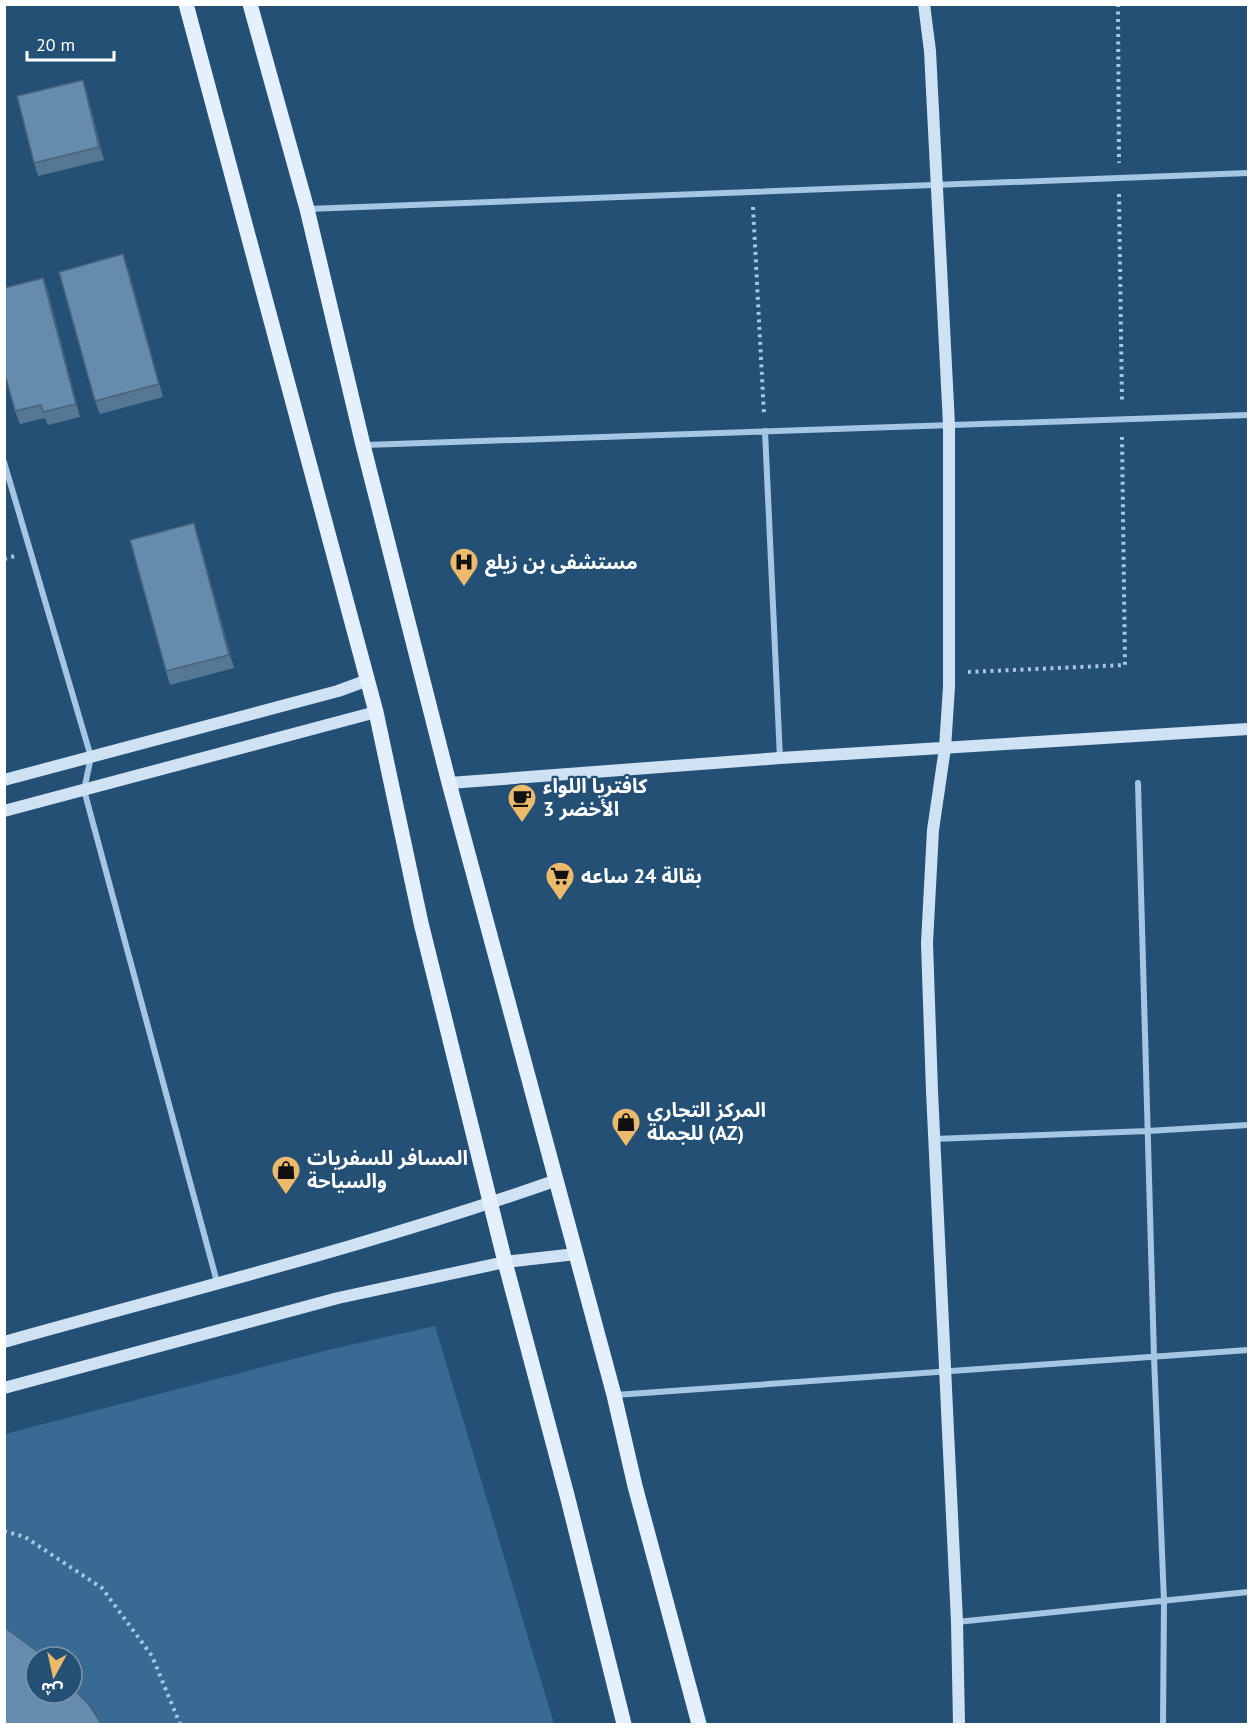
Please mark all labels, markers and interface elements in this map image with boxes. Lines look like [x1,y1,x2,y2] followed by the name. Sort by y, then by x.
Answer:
[27,24,114,62] scale bar
[36,33,75,56] text: 20 m
[448,546,480,588] hospital icon: مستشفى بن زيلع
[485,549,638,577] place label: مستشفى بن زيلع
[543,773,648,822] place label: كافتريا اللواء الأخضر 3
[506,782,538,824] cafe icon: كافتريا اللواء الأخضر 3
[544,860,576,902] supermarket icon: بقالة 24 ساعه
[581,863,702,889] place label: بقالة 24 ساعه
[647,1097,766,1146] place label: المركز التجاري للجملة (AZ)
[610,1106,642,1148] shop icon: المركز التجاري للجملة (AZ)
[307,1145,468,1194] place label: المسافر للسفريات والسياحة
[270,1154,302,1196] shop icon: المسافر للسفريات والسياحة
[24,1645,84,1705] north arrow
[40,1678,64,1701] text: ش

